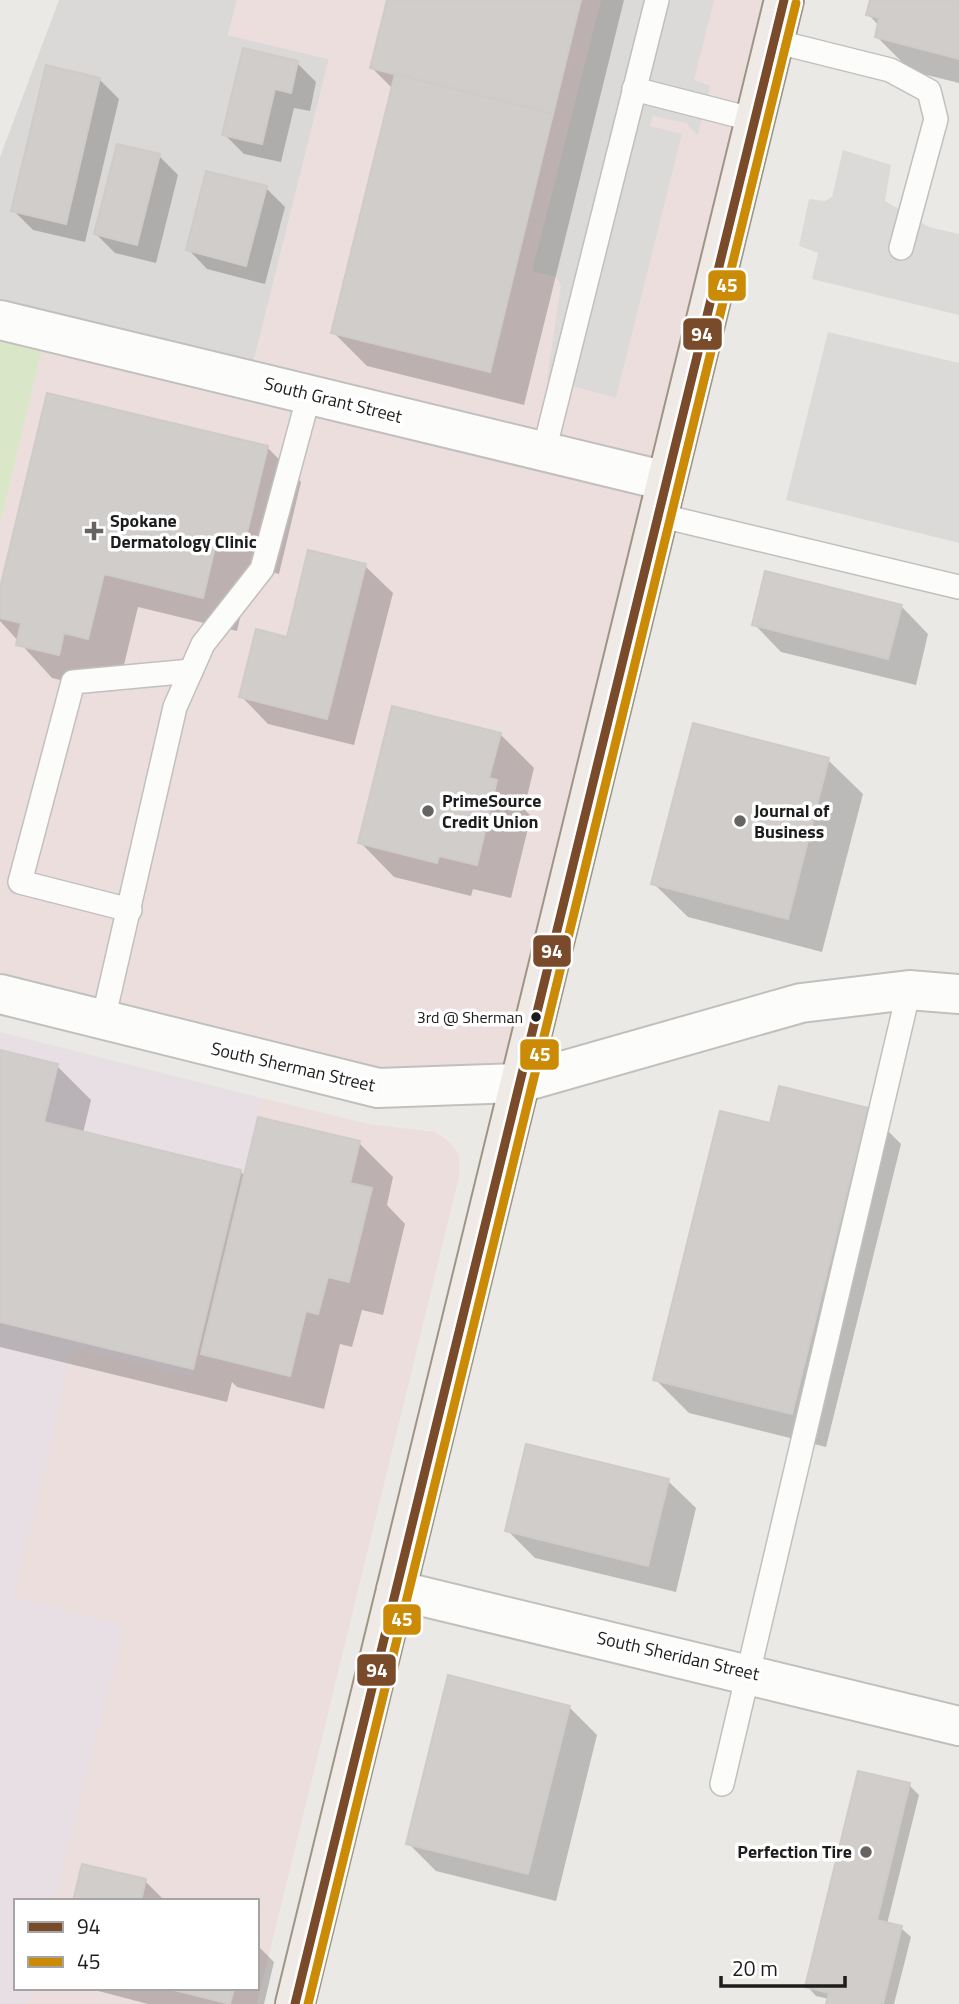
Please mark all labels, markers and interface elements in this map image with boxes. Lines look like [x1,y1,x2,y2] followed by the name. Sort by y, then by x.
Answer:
[707,269,747,302] line badge: 45
[716,270,738,299] text: 45
[682,317,723,351] line badge: 94
[691,319,713,348] text: 94
[261,369,406,430] street label: South Grant Street
[110,507,257,555] place label: Spokane Dermatology Clinic
[84,521,104,541] marker: Spokane Dermatology Clinic
[442,787,541,835] place label: PrimeSource Credit Union
[754,797,830,845] place label: Journal of Business
[420,803,436,819] marker: PrimeSource Credit Union
[732,813,748,829] marker: Journal of Business
[532,934,572,968] line badge: 94
[541,936,563,965] text: 94
[417,1005,523,1029] place label: 3rd @ Sherman
[529,1010,543,1024] marker: 3rd @ Sherman
[208,1035,378,1099] street label: South Sherman Street
[519,1038,560,1071] line badge: 45
[529,1039,551,1068] text: 45
[382,1603,422,1636] line badge: 45
[391,1604,413,1633] text: 45
[594,1624,763,1687] street label: South Sheridan Street
[356,1653,397,1687] line badge: 94
[366,1655,388,1684] text: 94
[737,1838,852,1865] place label: Perfection Tire
[858,1844,874,1860] marker: Perfection Tire
[14,1899,259,1990] legend
[77,1910,101,1942] text: 94
[721,1944,845,1988] scale bar
[77,1945,101,1977] text: 45
[732,1952,778,1984] text: 20 m

